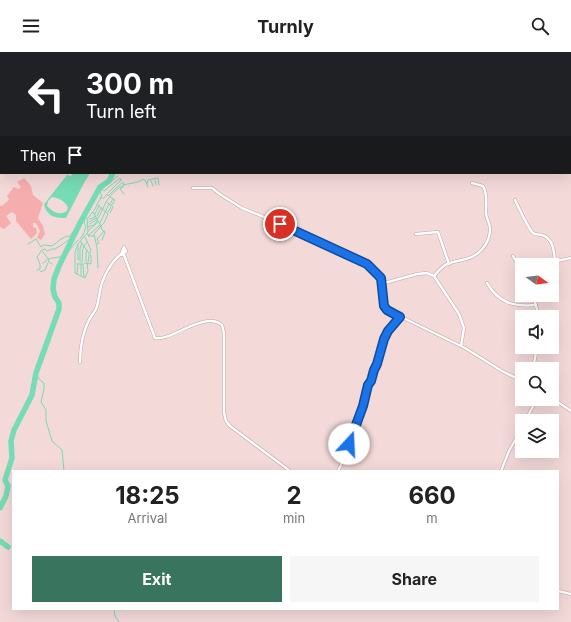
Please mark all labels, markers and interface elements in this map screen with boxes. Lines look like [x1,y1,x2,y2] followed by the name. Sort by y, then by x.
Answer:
[20,15,42,37] icon: menu
[529,15,551,37] icon: search
[257,16,314,37] text: Turnly
[86,67,174,101] text: 300 m
[20,68,72,120] icon: left
[86,101,156,122] text: Turn left
[64,144,86,166] icon: arrive
[20,146,56,165] text: Then
[263,207,297,241] pin
[269,213,291,235] icon: arrive
[515,258,559,302] north arrow
[515,258,559,458] map controls
[515,310,559,354] button: sound
[515,362,559,406] button: search
[515,414,559,458] button: layers
[328,423,370,465] position arrow
[115,481,180,510] text: 18:25
[286,481,302,510] text: 2
[408,481,456,510] text: 660
[127,510,167,526] text: Arrival
[283,510,305,526] text: min
[426,510,438,526] text: m
[32,556,282,602] button: Exit
[290,556,539,602] button: Share

